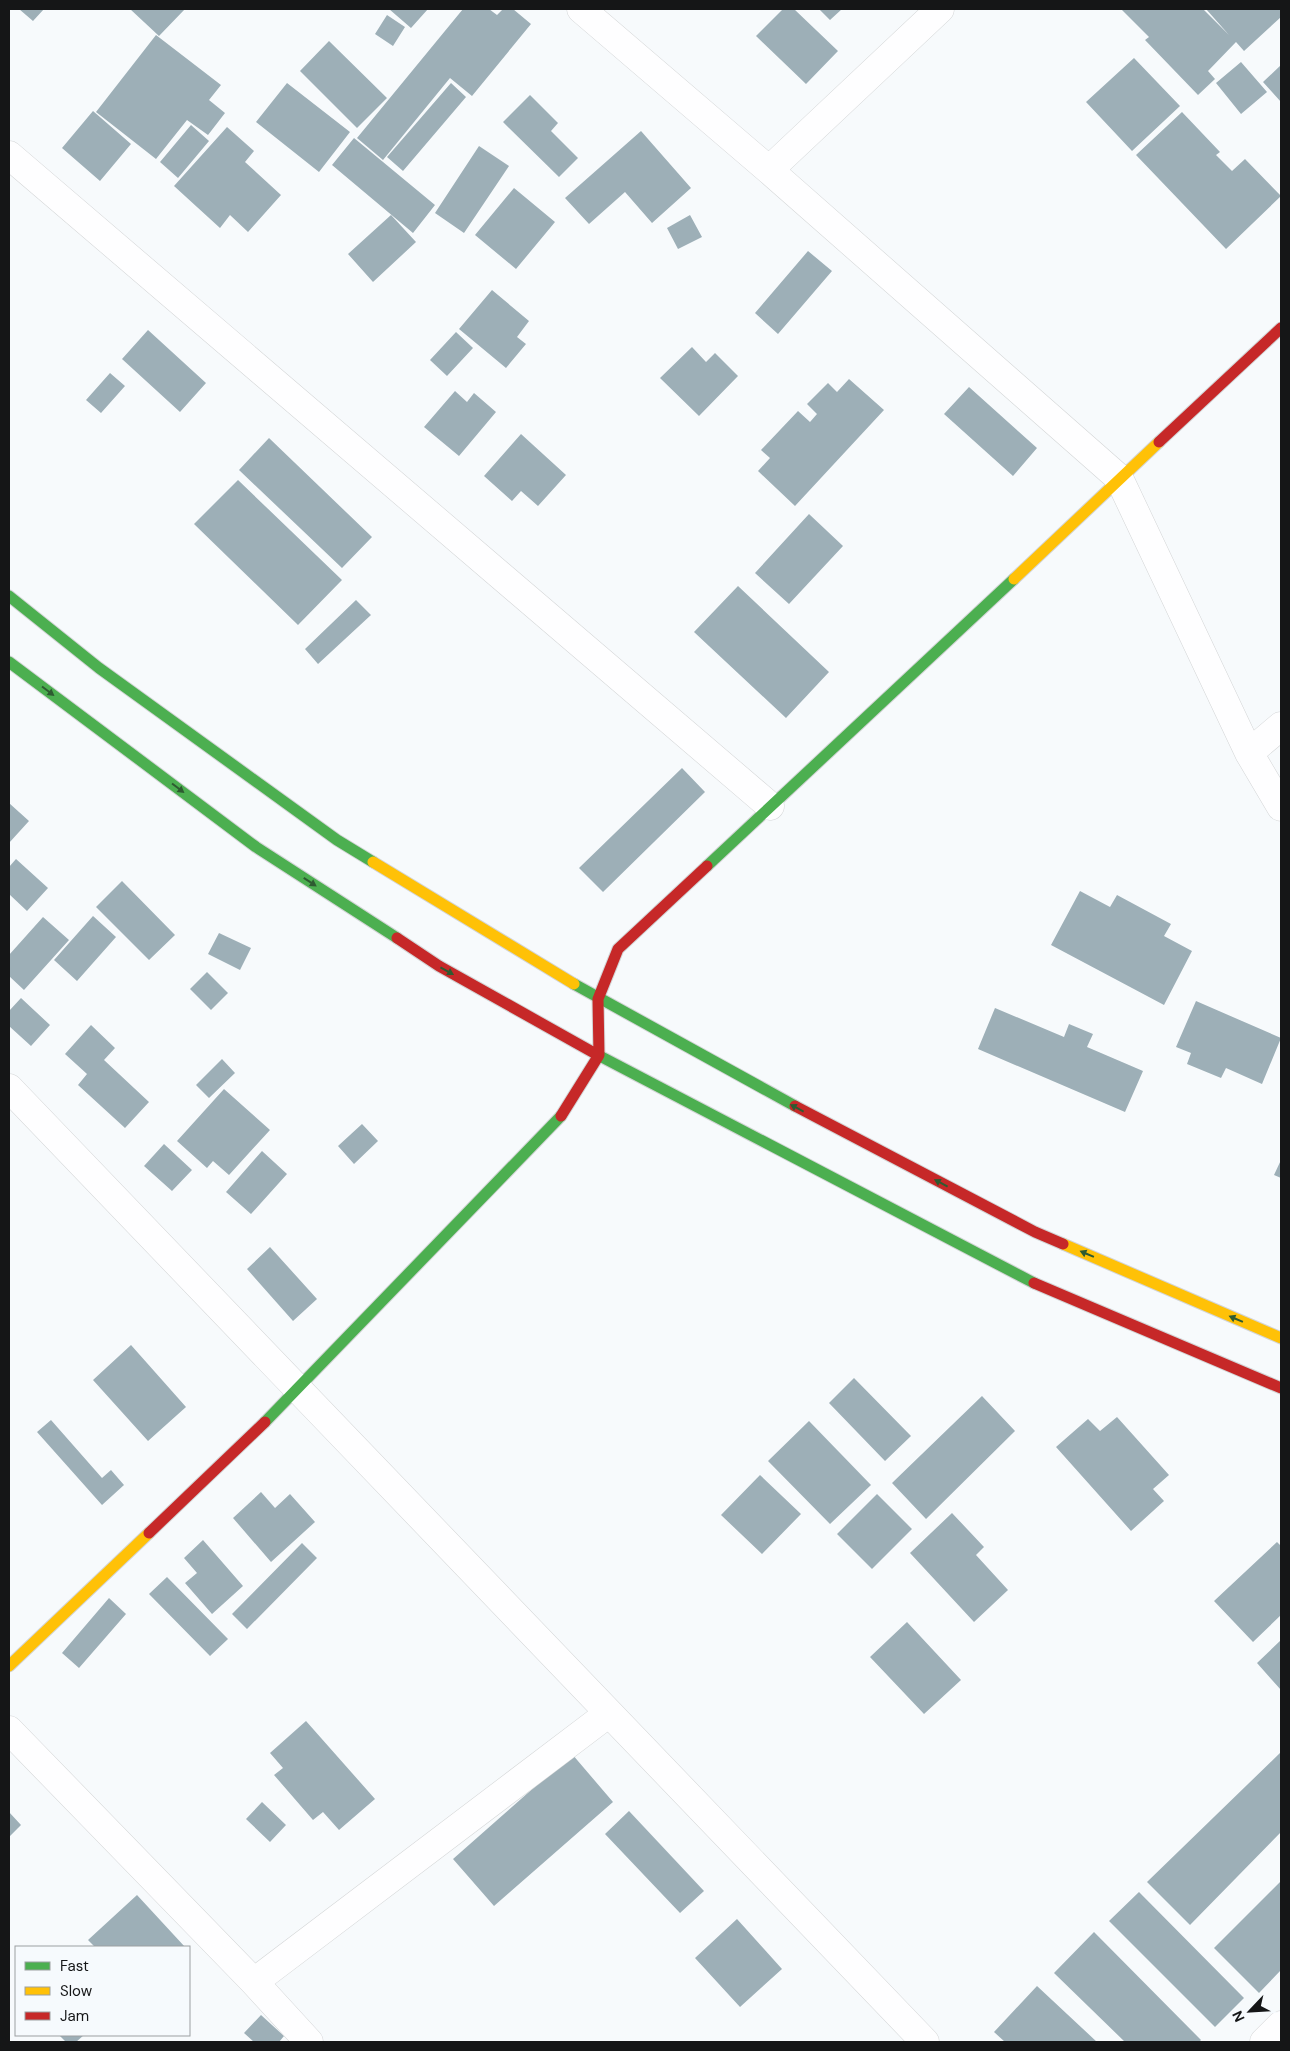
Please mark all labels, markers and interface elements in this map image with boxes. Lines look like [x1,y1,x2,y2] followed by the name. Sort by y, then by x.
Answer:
[41,686,55,696] one-way arrow
[171,783,185,793] one-way arrow
[304,877,317,887] one-way arrow
[440,966,453,975] one-way arrow
[790,1104,805,1112] one-way arrow
[934,1179,949,1187] one-way arrow
[1080,1250,1094,1258] one-way arrow
[1229,1314,1244,1322] one-way arrow
[15,1946,190,2036] legend
[60,1956,89,1976] text: Fast
[60,1981,93,2001] text: Slow
[1225,1986,1275,2036] north arrow
[60,2006,89,2026] text: Jam
[1228,2008,1249,2025] text: N

